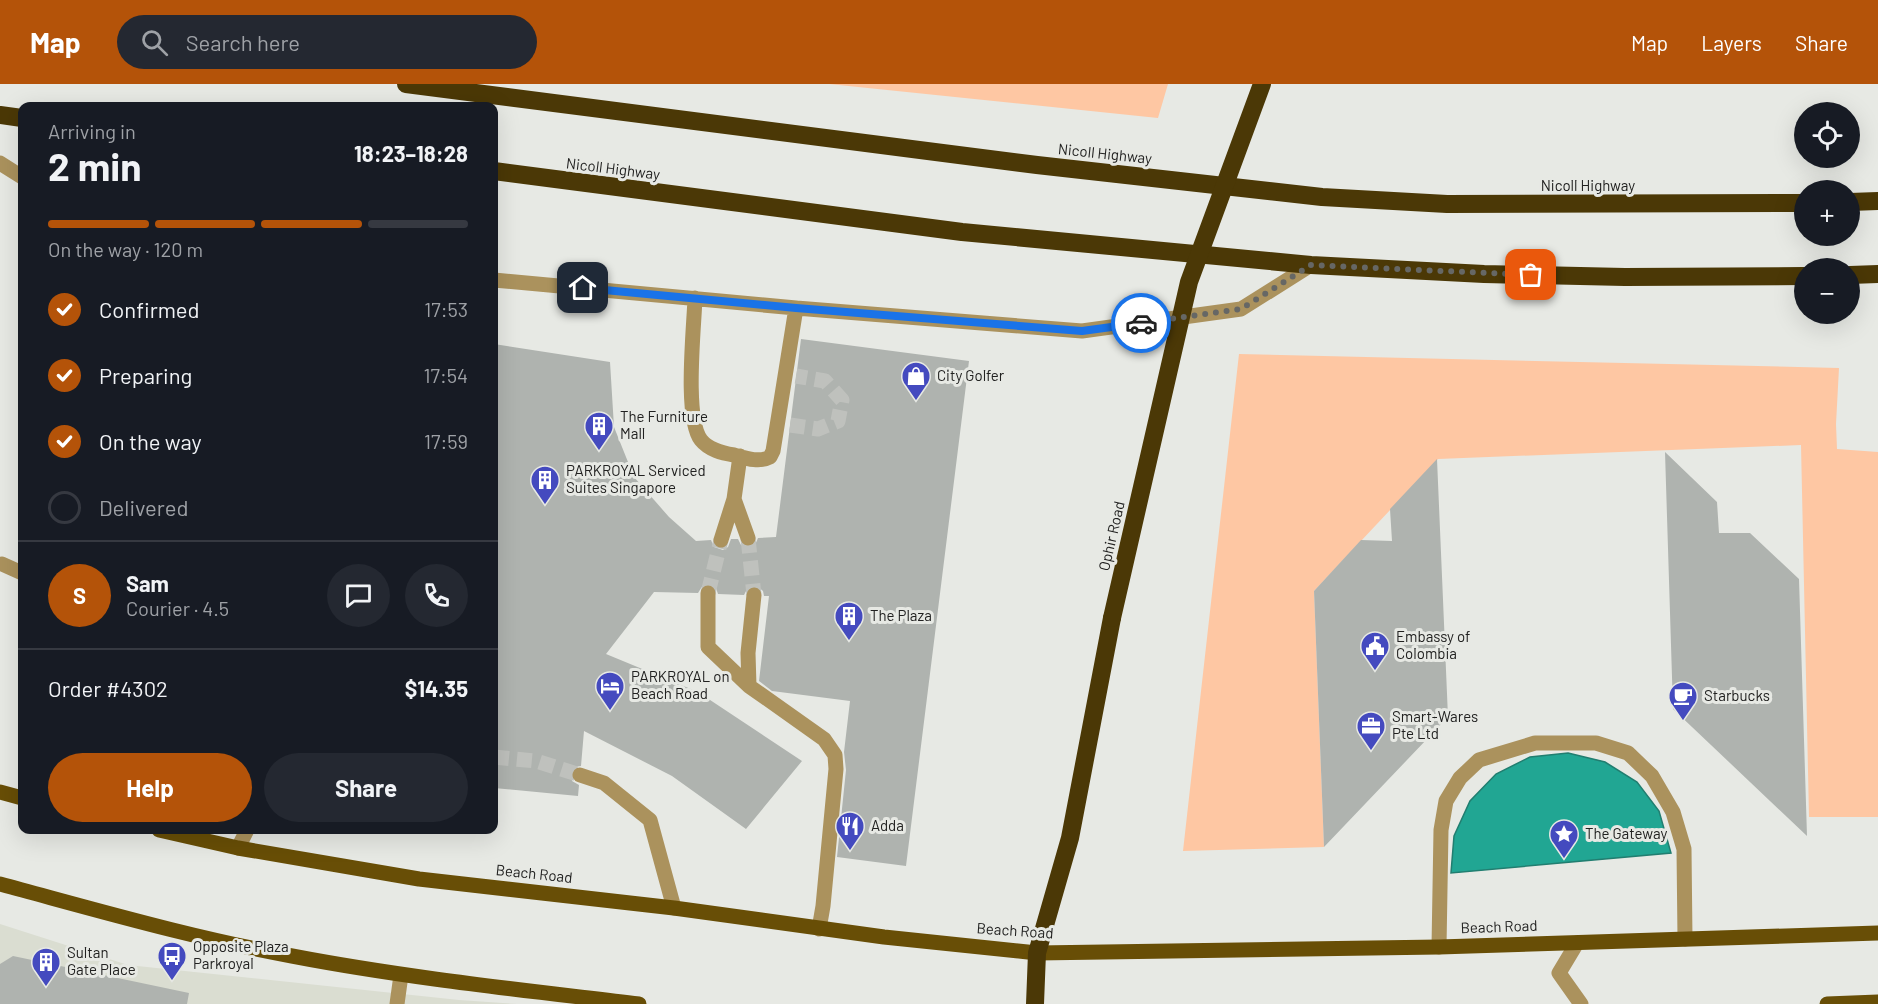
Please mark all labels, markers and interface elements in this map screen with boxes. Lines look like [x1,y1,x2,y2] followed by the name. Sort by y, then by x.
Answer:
[117,15,537,69] search box
[30,25,81,59] text: Map
[138,26,171,59] icon: search
[186,29,300,55] text: Search here
[1631,30,1668,55] text: Map
[1701,30,1762,55] text: Layers
[1795,30,1848,55] text: Share
[1794,102,1860,324] map controls
[1794,102,1860,168] button: locate
[48,119,136,143] text: Arriving in
[1057,139,1153,167] street label: Nicoll Highway
[354,140,468,166] text: 18:23–18:28
[48,142,141,189] text: 2 min
[565,153,661,183] street label: Nicoll Highway
[1541,176,1635,194] street label: Nicoll Highway
[1794,180,1860,246] button: +
[48,237,203,261] text: On the way · 120 m
[1505,249,1556,300] pin
[1514,258,1547,291] icon: bag
[1794,258,1860,324] button: −
[557,262,608,313] pin
[566,271,599,304] icon: home
[48,293,81,326] icon: check
[1111,293,1171,353] courier
[99,296,199,322] text: Confirmed
[424,297,468,321] text: 17:53
[1125,307,1158,340] icon: car
[48,359,81,392] icon: check
[900,360,932,402] shop icon: City Golfer
[99,362,192,388] text: Preparing
[423,363,468,387] text: 17:54
[937,366,1005,384] place label: City Golfer
[620,407,708,442] place label: The Furniture Mall
[583,410,615,452] building icon: The Furniture Mall
[48,425,81,458] icon: check
[99,428,202,454] text: On the way
[424,429,468,453] text: 17:59
[566,461,706,496] place label: PARKROYAL Serviced Suites Singapore
[529,464,561,506] building icon: PARKROYAL Serviced Suites Singapore
[99,494,188,520] text: Delivered
[1094,499,1128,572] street label: Ophir Road
[327,564,390,627] button: chat
[405,564,468,627] button: phone
[126,570,169,596] text: Sam
[73,582,86,608] text: S
[126,596,229,620] text: Courier · 4.5
[833,600,865,642] building icon: The Plaza
[870,606,932,624] place label: The Plaza
[1396,627,1470,662] place label: Embassy of Colombia
[1359,630,1391,672] public building icon: Embassy of Colombia
[631,667,730,702] place label: PARKROYAL on Beach Road
[594,670,626,712] hotel icon: PARKROYAL on Beach Road
[48,675,168,701] text: Order #4302
[405,675,468,701] text: $14.35
[1667,680,1699,722] cafe icon: Starbucks
[1704,686,1770,704] place label: Starbucks
[1392,707,1478,742] place label: Smart-Wares Pte Ltd
[1355,710,1387,752] office icon: Smart-Wares Pte Ltd
[48,753,252,822] button: Help
[264,753,468,822] button: Share
[834,810,866,852] restaurant icon: Adda
[871,816,904,834] place label: Adda
[1548,818,1580,860] place icon: The Gateway
[1585,824,1667,842] place label: The Gateway
[495,860,573,886] street label: Beach Road
[1460,916,1538,936] street label: Beach Road
[976,918,1054,942] street label: Beach Road
[193,937,289,972] place label: Opposite Plaza Parkroyal
[156,940,188,982] bus stop icon: Opposite Plaza Parkroyal
[67,943,136,978] place label: Sultan Gate Place
[30,946,62,988] building icon: Sultan Gate Place

